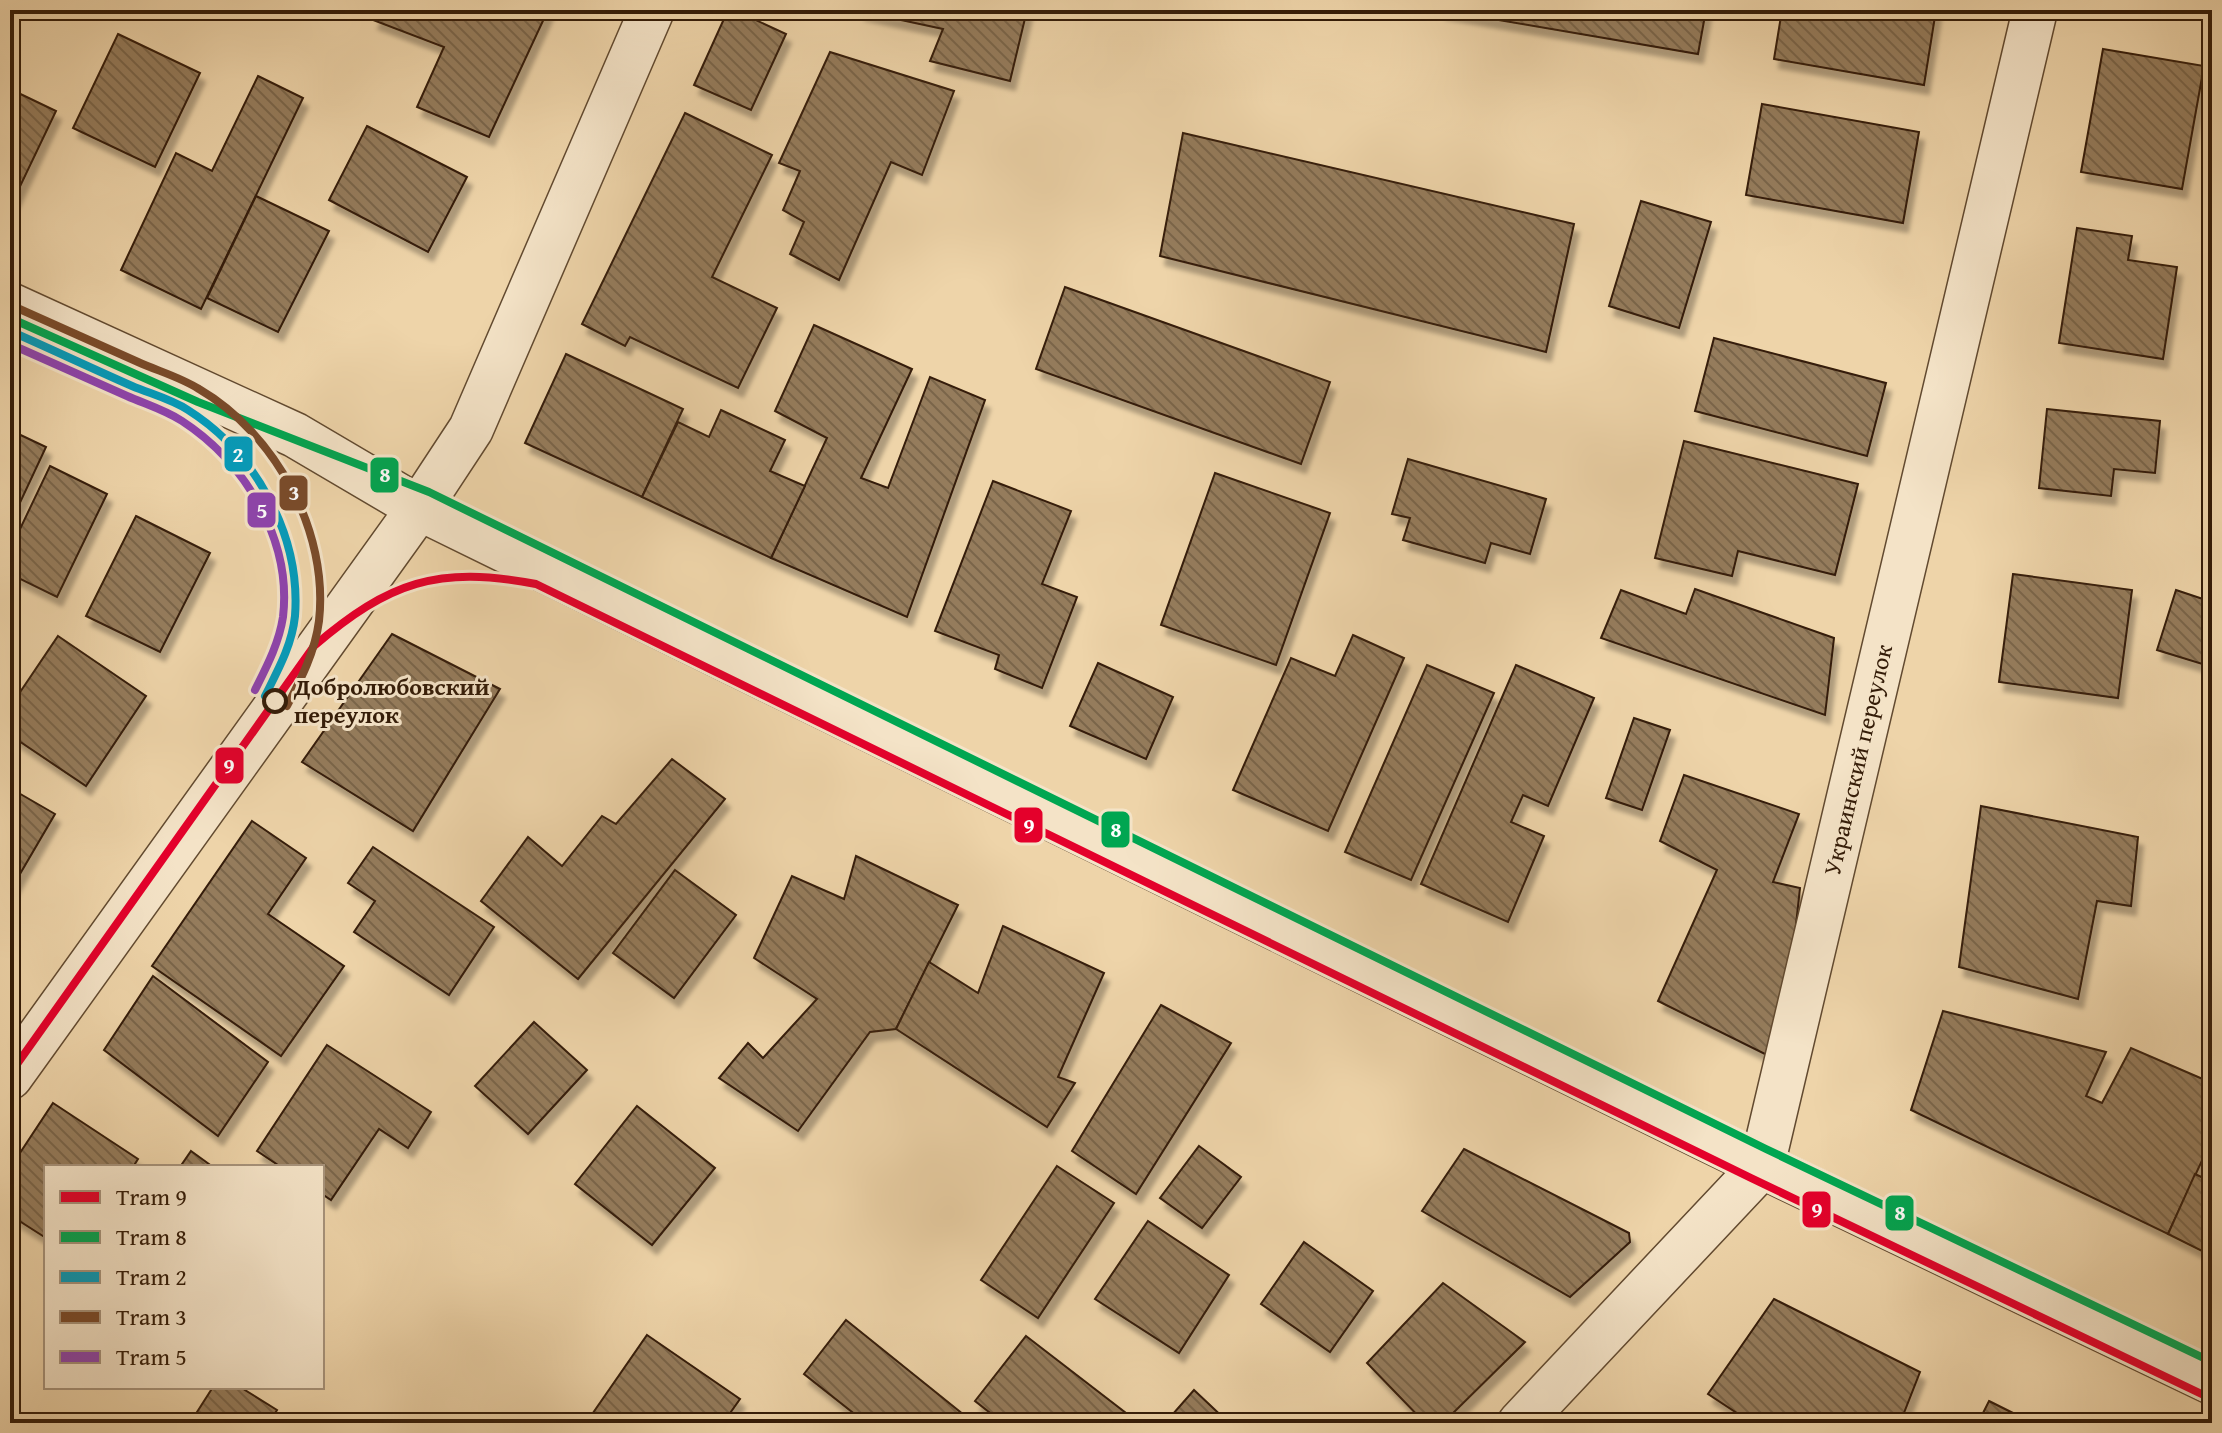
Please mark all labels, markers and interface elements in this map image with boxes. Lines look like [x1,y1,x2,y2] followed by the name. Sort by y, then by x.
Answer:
[223,435,254,473] line badge: 2
[232,438,244,470] text: 2
[369,456,400,494] line badge: 8
[379,458,391,490] text: 8
[278,474,309,512] line badge: 3
[288,476,300,508] text: 3
[246,491,277,529] line badge: 5
[256,494,268,526] text: 5
[1814,641,1901,879] street label: Украинский переулок
[293,669,490,732] place label: Добролюбовский переулок
[263,689,287,713] marker: Добролюбовский переулок
[214,746,245,785] line badge: 9
[223,749,235,781] text: 9
[1013,806,1044,844] line badge: 9
[1023,809,1035,841] text: 9
[1100,810,1131,849] line badge: 8
[1110,813,1122,845] text: 8
[44,1165,324,1389] legend
[116,1179,187,1214] text: Tram 9
[1801,1190,1832,1229] line badge: 9
[1811,1193,1823,1225] text: 9
[1884,1194,1915,1232] line badge: 8
[1894,1196,1906,1228] text: 8
[116,1219,187,1254] text: Tram 8
[116,1259,187,1294] text: Tram 2
[116,1299,187,1334] text: Tram 3
[116,1339,187,1374] text: Tram 5

